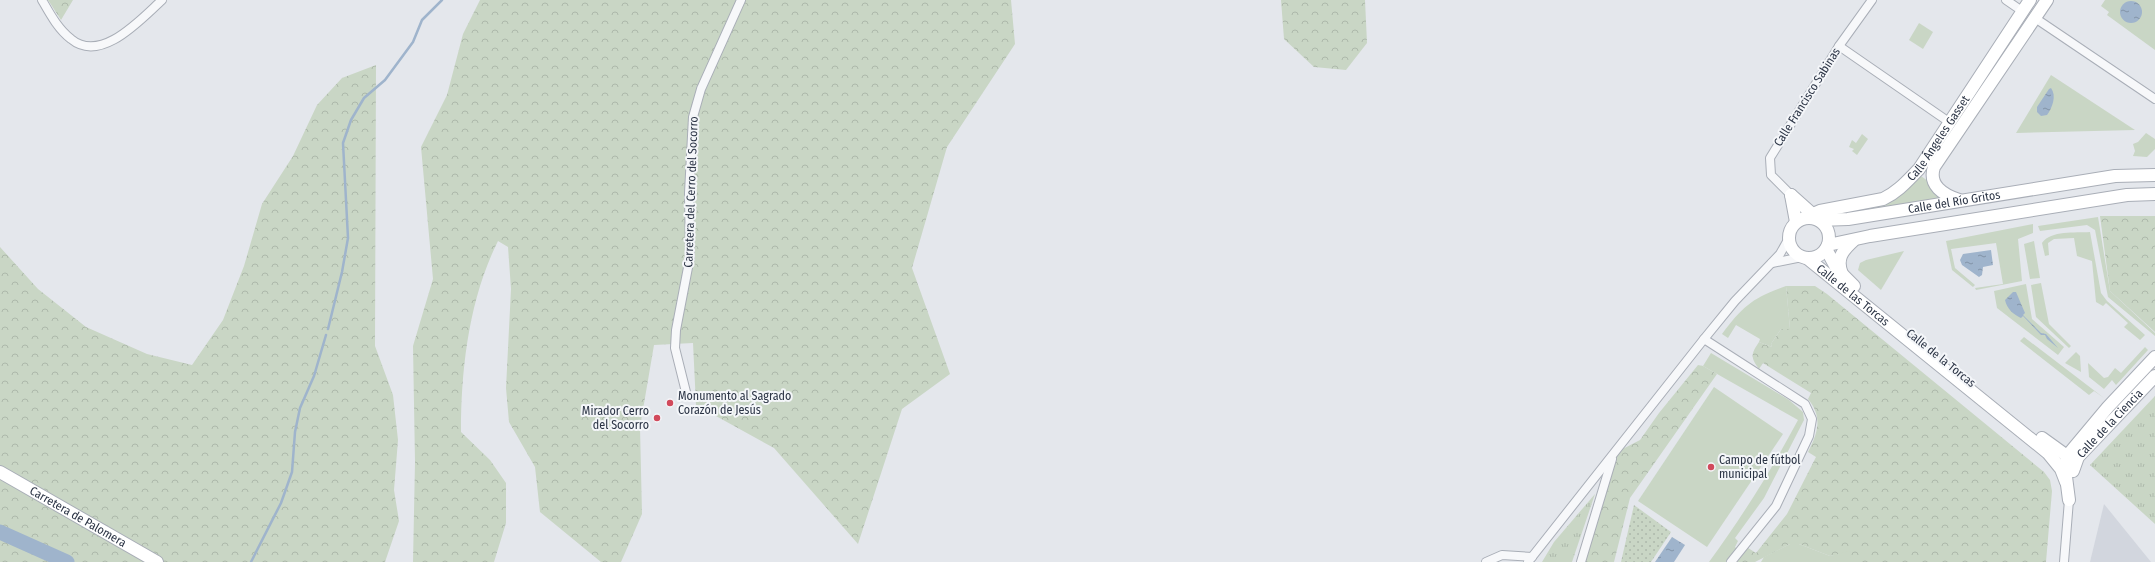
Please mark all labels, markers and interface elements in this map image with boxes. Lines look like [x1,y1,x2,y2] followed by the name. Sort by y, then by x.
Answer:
[1771,45,1843,149] street label: Calle Francisco Sabinas
[1904,93,1972,184] street label: Calle Ángeles Gasset
[681,116,701,268] street label: Carretera del Cerro del Socorro
[1907,188,2001,216] street label: Calle del Río Gritos
[1814,261,1892,329] street label: Calle de las Torcas
[1904,326,1978,390] street label: Calle de la Torcas
[2074,386,2146,461] street label: Calle de la Ciencia
[678,389,791,417] place label: Monumento al Sagrado Corazón de Jesús
[665,398,675,408] marker: Monumento al Sagrado Corazón de Jesús
[582,404,649,432] place label: Mirador Cerro del Socorro
[652,413,662,423] marker: Mirador Cerro del Socorro
[1719,453,1801,481] place label: Campo de fútbol municipal
[1706,462,1716,472] marker: Campo de fútbol municipal
[27,484,129,550] street label: Carretera de Palomera

